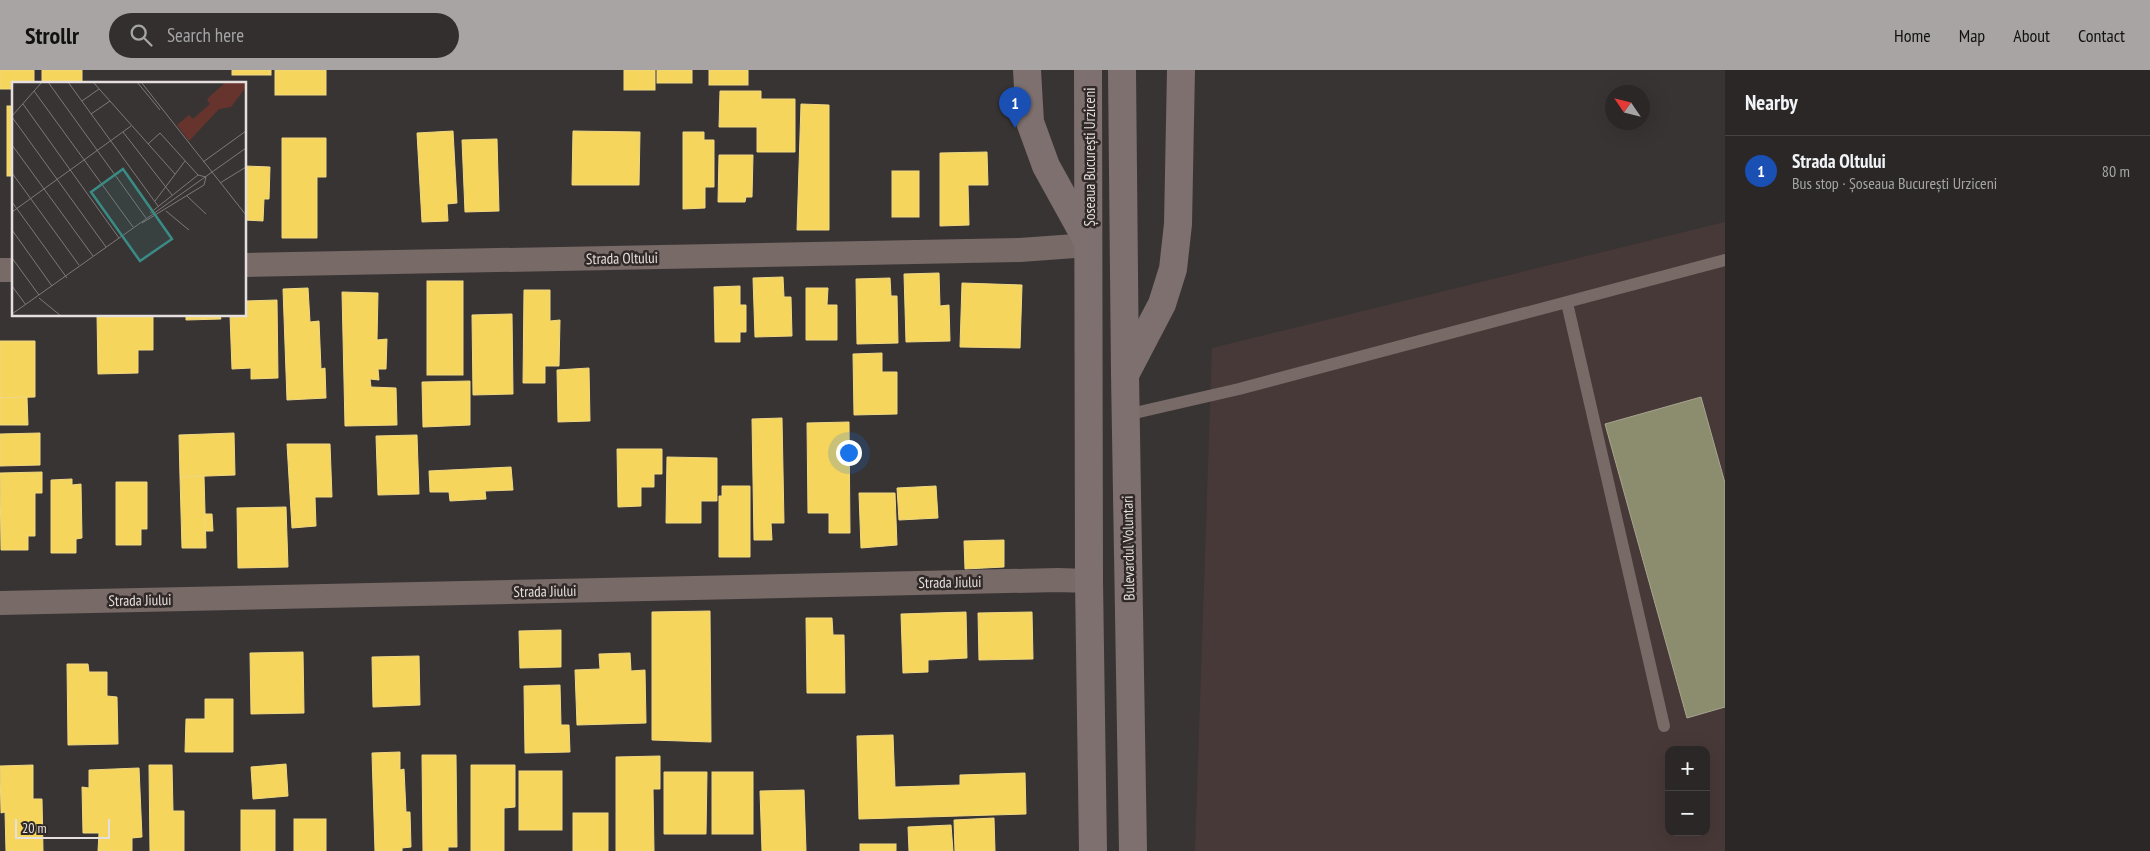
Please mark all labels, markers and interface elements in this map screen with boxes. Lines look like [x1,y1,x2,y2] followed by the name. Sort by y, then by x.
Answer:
[109,13,459,58] search box
[25,20,79,51] text: Strollr
[127,21,155,49] icon: search
[167,23,244,47] text: Search here
[1894,24,1931,47] text: Home
[1959,24,1985,47] text: Map
[2013,24,2050,47] text: About
[2078,24,2125,47] text: Contact
[12,82,246,316] inset map
[1605,85,1650,130] north arrow
[999,87,1031,128] pin: 1
[1080,88,1099,226] street label: Șoseaua București Urziceni
[1745,89,1798,116] text: Nearby
[1792,149,1886,173] text: Strada Oltului
[1757,161,1765,181] text: 1
[2102,161,2130,181] text: 80 m
[1792,173,1997,193] text: Bus stop · Șoseaua București Urziceni
[586,248,658,268] street label: Strada Oltului
[836,440,862,466] your location
[1118,495,1138,601] street label: Bulevardul Voluntari
[918,572,982,592] street label: Strada Jiului
[513,581,577,601] street label: Strada Jiului
[108,590,172,610] street label: Strada Jiului
[1665,746,1710,836] map controls
[1665,746,1710,791] button: +
[1665,791,1710,836] button: −
[15,816,110,839] scale bar
[22,819,47,837] text: 20 m

